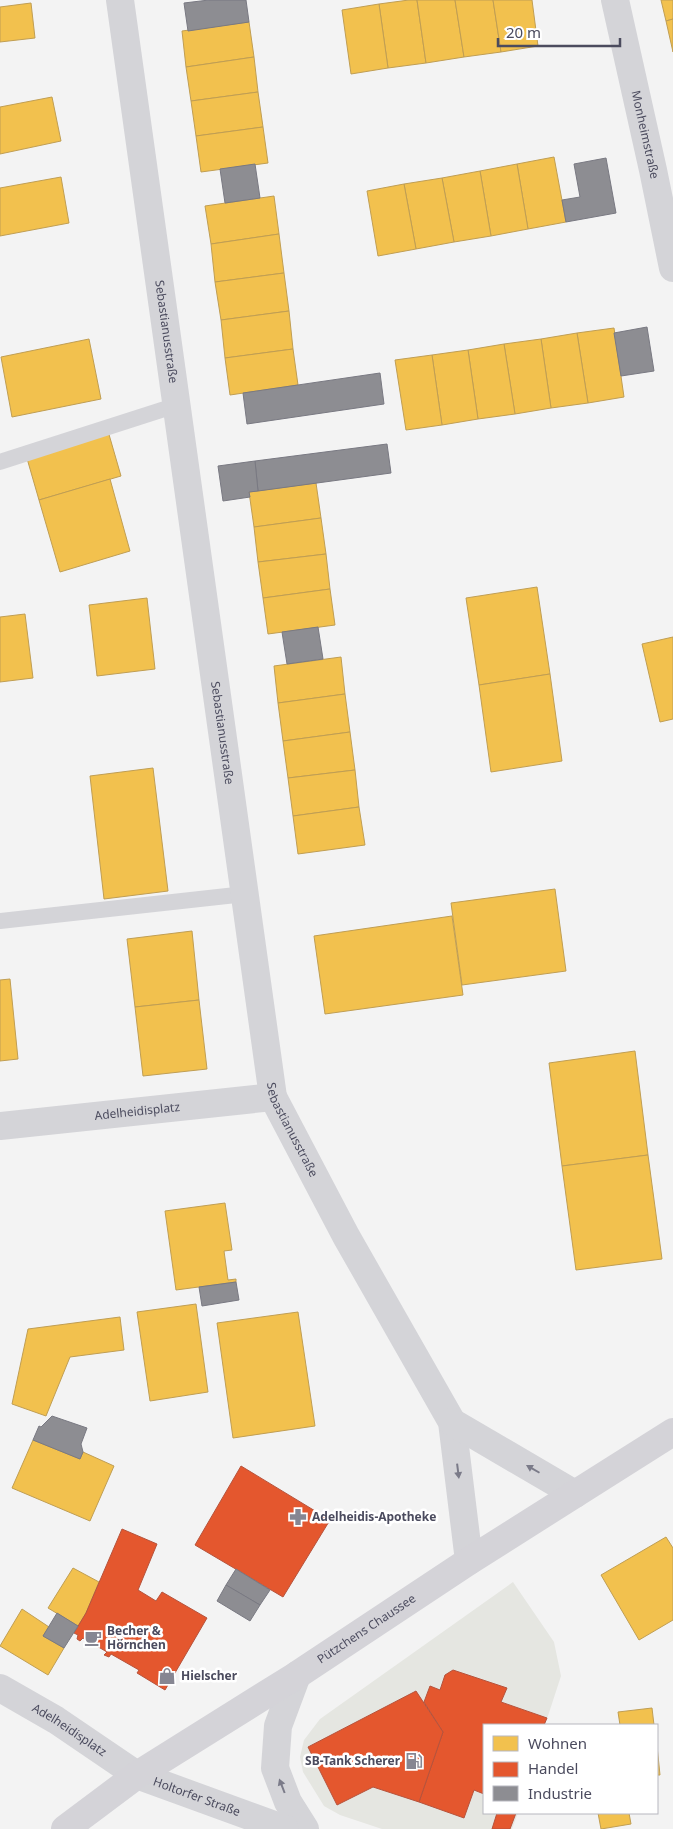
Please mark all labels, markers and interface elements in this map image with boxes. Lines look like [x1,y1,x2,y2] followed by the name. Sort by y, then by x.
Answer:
[498,15,620,47] scale bar
[506,22,541,42] text: 20 m
[627,89,664,180] street label: Monheimstraße
[151,279,182,385] street label: Sebastianusstraße
[207,680,238,786] street label: Sebastianusstraße
[263,1081,323,1180] street label: Sebastianusstraße
[94,1098,181,1124] street label: Adelheidisplatz
[454,1463,462,1479] one-way arrow
[526,1465,539,1474] one-way arrow
[288,1507,308,1527] pharmacy icon: Adelheidis-Apotheke
[312,1508,436,1525] place label: Adelheidis-Apotheke
[313,1590,419,1667] street label: Pützchens Chaussee
[107,1622,166,1653] place label: Becher & Hörnchen
[83,1628,103,1648] cafe icon: Becher & Hörnchen
[157,1666,177,1686] shop icon: Hielscher
[181,1667,238,1684] place label: Hielscher
[29,1699,110,1760] street label: Adelheidisplatz
[483,1724,658,1814] legend
[528,1733,587,1753] text: Wohnen
[404,1751,424,1771] fuel station icon: SB-Tank Scherer
[305,1752,401,1769] place label: SB-Tank Scherer
[528,1758,578,1778] text: Handel
[151,1773,243,1820] street label: Holtorfer Straße
[278,1779,285,1794] one-way arrow
[528,1783,592,1803] text: Industrie

